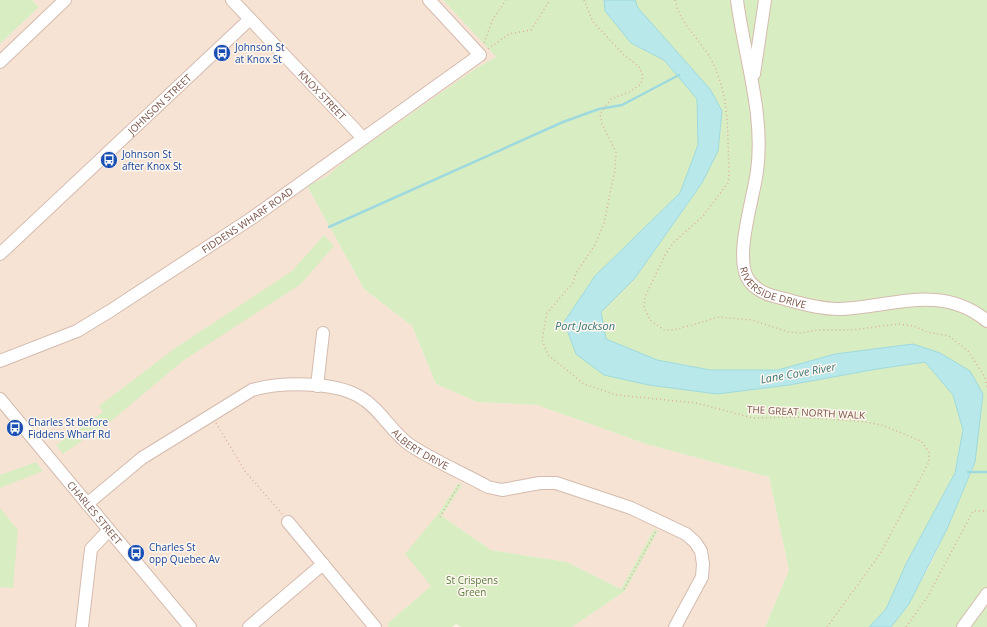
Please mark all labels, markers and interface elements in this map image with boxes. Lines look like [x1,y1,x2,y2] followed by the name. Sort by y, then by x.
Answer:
[234,40,285,66] place label: Johnson St at Knox St
[212,43,232,63] bus stop icon: Johnson St at Knox St
[295,67,350,123] street label: KNOX STREET
[124,70,195,138] street label: JOHNSON STREET
[121,147,182,173] place label: Johnson St after Knox St
[99,150,119,170] bus stop icon: Johnson St after Knox St
[199,184,296,256] street label: FIDDENS WHARF ROAD
[737,265,808,312] street label: RIVERSIDE DRIVE
[555,318,615,333] water label: Port Jackson
[759,358,837,387] water label: Lane Cove River
[747,402,866,422] street label: THE GREAT NORTH WALK
[28,415,110,441] place label: Charles St before Fiddens Wharf Rd
[5,418,25,438] bus stop icon: Charles St before Fiddens Wharf Rd
[389,425,451,473] street label: ALBERT DRIVE
[64,478,126,548] street label: CHARLES STREET
[149,540,220,566] place label: Charles St opp Quebec Av
[126,543,146,563] bus stop icon: Charles St opp Quebec Av
[446,573,498,599] park label: St Crispens Green

